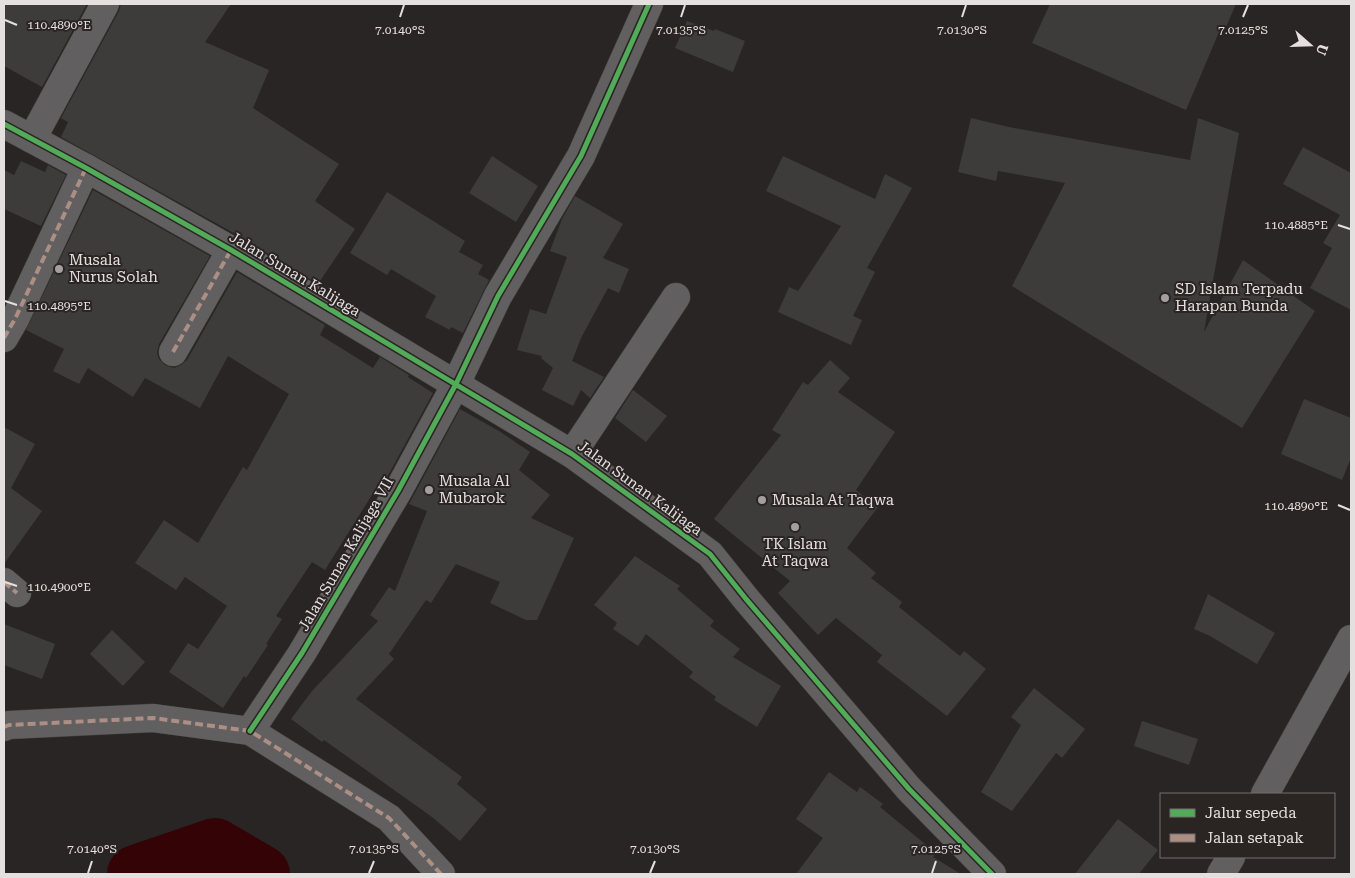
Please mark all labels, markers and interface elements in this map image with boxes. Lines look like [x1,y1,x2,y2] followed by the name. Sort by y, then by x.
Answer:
[27,18,91,32] text: 110.4890°E
[1285,20,1335,70] north arrow
[375,23,425,37] text: 7.0140°S
[656,23,706,37] text: 7.0135°S
[937,23,987,37] text: 7.0130°S
[1218,23,1268,37] text: 7.0125°S
[1313,42,1332,57] text: U
[1264,218,1328,232] text: 110.4885°E
[226,228,364,320] street label: Jalan Sunan Kalijaga
[69,251,158,286] place label: Musala Nurus Solah
[53,263,65,275] marker: Musala Nurus Solah
[1175,280,1303,315] place label: SD Islam Terpadu Harapan Bunda
[1159,292,1171,304] marker: SD Islam Terpadu Harapan Bunda
[27,299,91,313] text: 110.4895°E
[574,437,706,539] street label: Jalan Sunan Kalijaga
[439,472,510,507] place label: Musala Al Mubarok
[294,474,398,634] street label: Jalan Sunan Kalijaga VII
[423,484,435,496] marker: Musala Al Mubarok
[772,491,894,509] place label: Musala At Taqwa
[756,494,768,506] marker: Musala At Taqwa
[1264,499,1328,513] text: 110.4890°E
[789,521,801,533] marker: TK Islam At Taqwa
[762,535,828,570] place label: TK Islam At Taqwa
[27,580,91,594] text: 110.4900°E
[1160,793,1335,858] legend
[1205,804,1296,822] text: Jalur sepeda
[1205,829,1304,847] text: Jalan setapak
[67,842,117,856] text: 7.0140°S
[349,842,399,856] text: 7.0135°S
[630,842,680,856] text: 7.0130°S
[911,842,961,856] text: 7.0125°S

